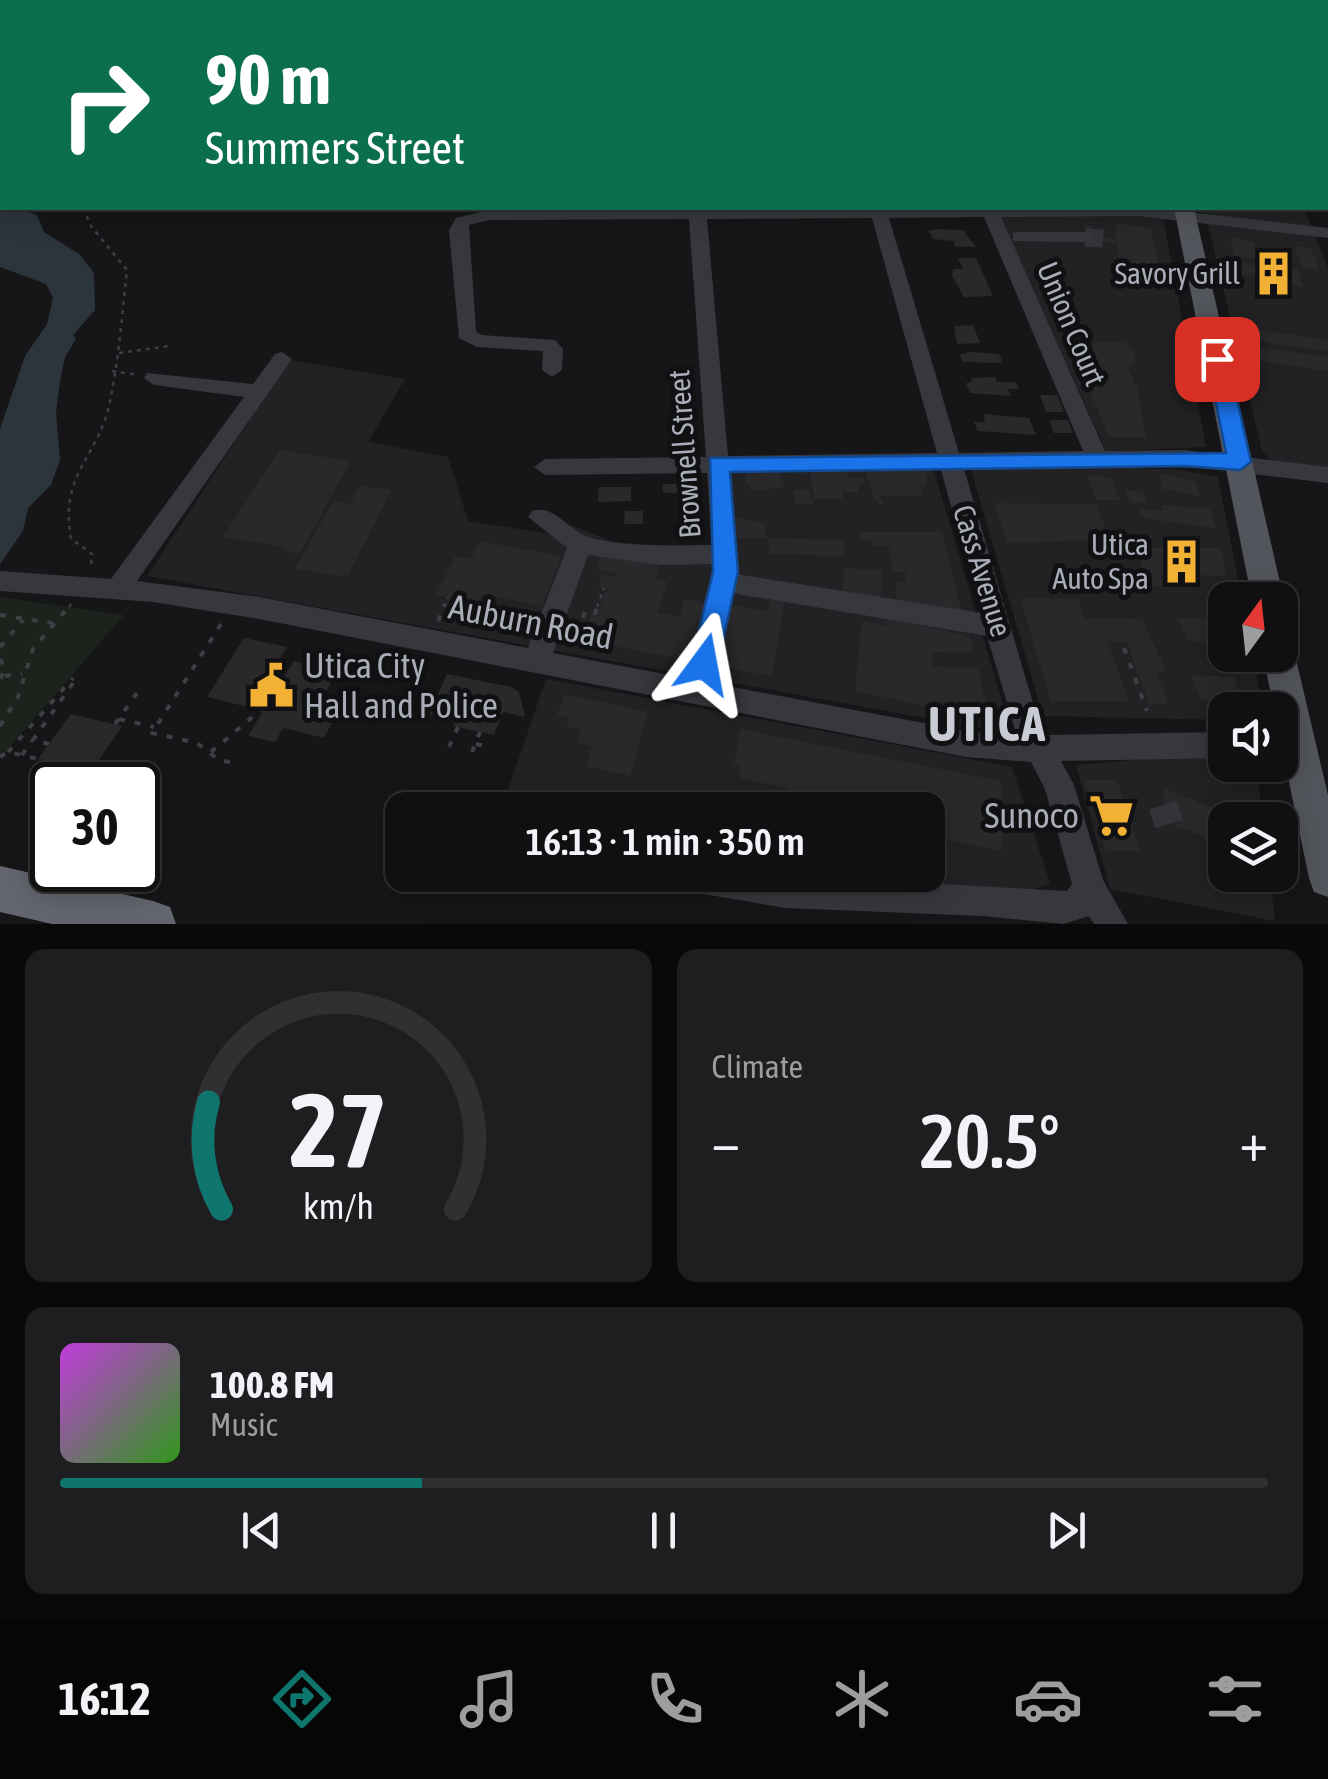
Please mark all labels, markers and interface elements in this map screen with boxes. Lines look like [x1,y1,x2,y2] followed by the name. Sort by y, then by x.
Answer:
[205,39,331,119] text: 90 m
[40,40,170,170] icon: right
[205,122,465,174] text: Summers Street
[1249,250,1297,298] building icon: Savory Grill
[1114,256,1240,290] place label: Savory Grill
[1031,257,1113,391] street label: Union Court
[1175,317,1260,402] pin
[1190,332,1245,387] icon: arrive
[661,369,707,539] street label: Brownell Street
[947,501,1019,641] street label: Cass Avenue
[1052,527,1149,595] place label: Utica Auto Spa
[1158,538,1206,586] building icon: Utica Auto Spa
[1208,582,1298,672] north arrow
[1208,582,1298,892] map controls
[446,586,617,657] street label: Auburn Road
[652,612,756,716] position arrow
[304,645,498,725] place label: Utica City Hall and Police
[247,662,295,710] public building icon: Utica City Hall and Police
[1208,692,1298,782] button: sound
[928,696,1048,751] district label: UTICA
[30,762,160,892] speed limit sign: 30
[1088,792,1136,840] supermarket icon: Sunoco
[985,795,1079,835] place label: Sunoco
[1208,802,1298,892] button: layers
[525,820,805,863] text: 16:13 · 1 min · 350 m
[712,1048,803,1085] text: Climate
[289,1070,387,1189] text: 27
[920,1098,1060,1184] text: 20.5°
[712,1110,740,1173] text: −
[1239,1110,1268,1173] text: +
[303,1186,374,1227] text: km/h
[210,1363,334,1406] text: 100.8 FM
[210,1406,277,1443] text: Music
[234,1503,289,1558] icon: previous
[636,1503,691,1558] icon: pause
[1039,1503,1094,1558] icon: next
[267,1664,337,1734] icon: directions
[454,1664,524,1734] icon: music
[640,1664,710,1734] icon: phone
[827,1664,897,1734] icon: climate
[1013,1664,1083,1734] icon: car
[1200,1664,1270,1734] icon: filters
[58,1673,151,1725] text: 16:12

